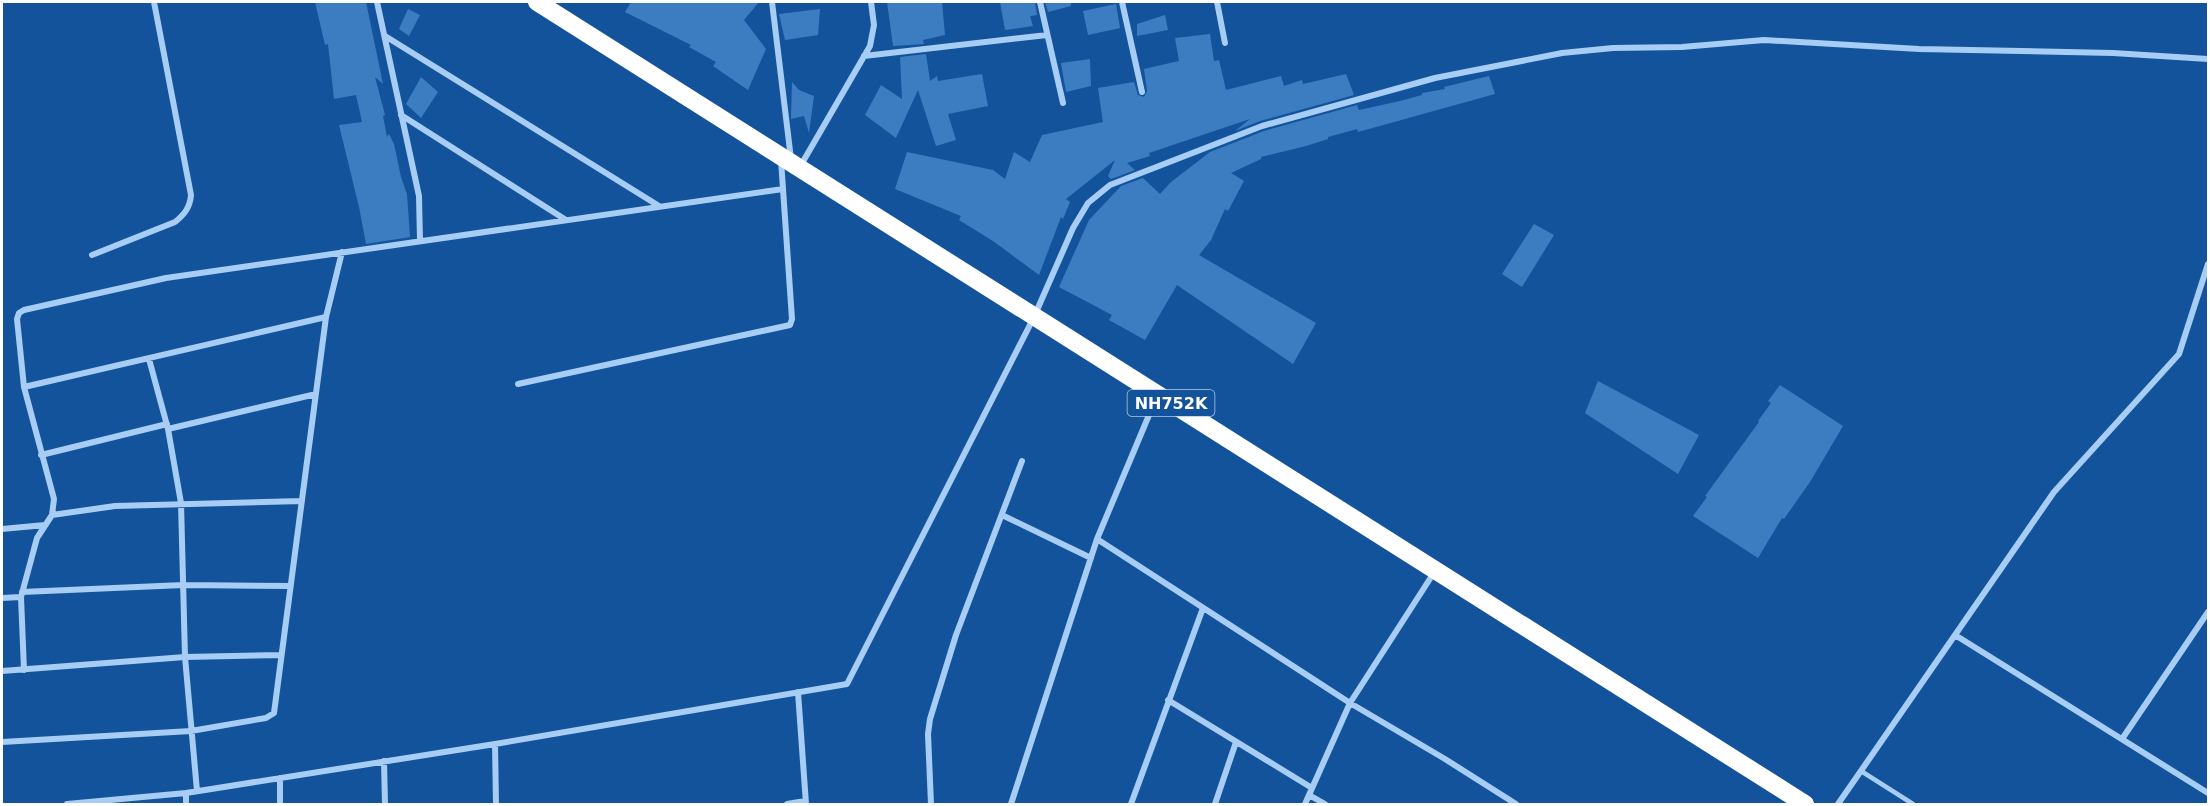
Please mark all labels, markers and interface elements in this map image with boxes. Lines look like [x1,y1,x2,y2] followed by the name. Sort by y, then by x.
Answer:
[1128,390,1214,416] road number: NH752K

